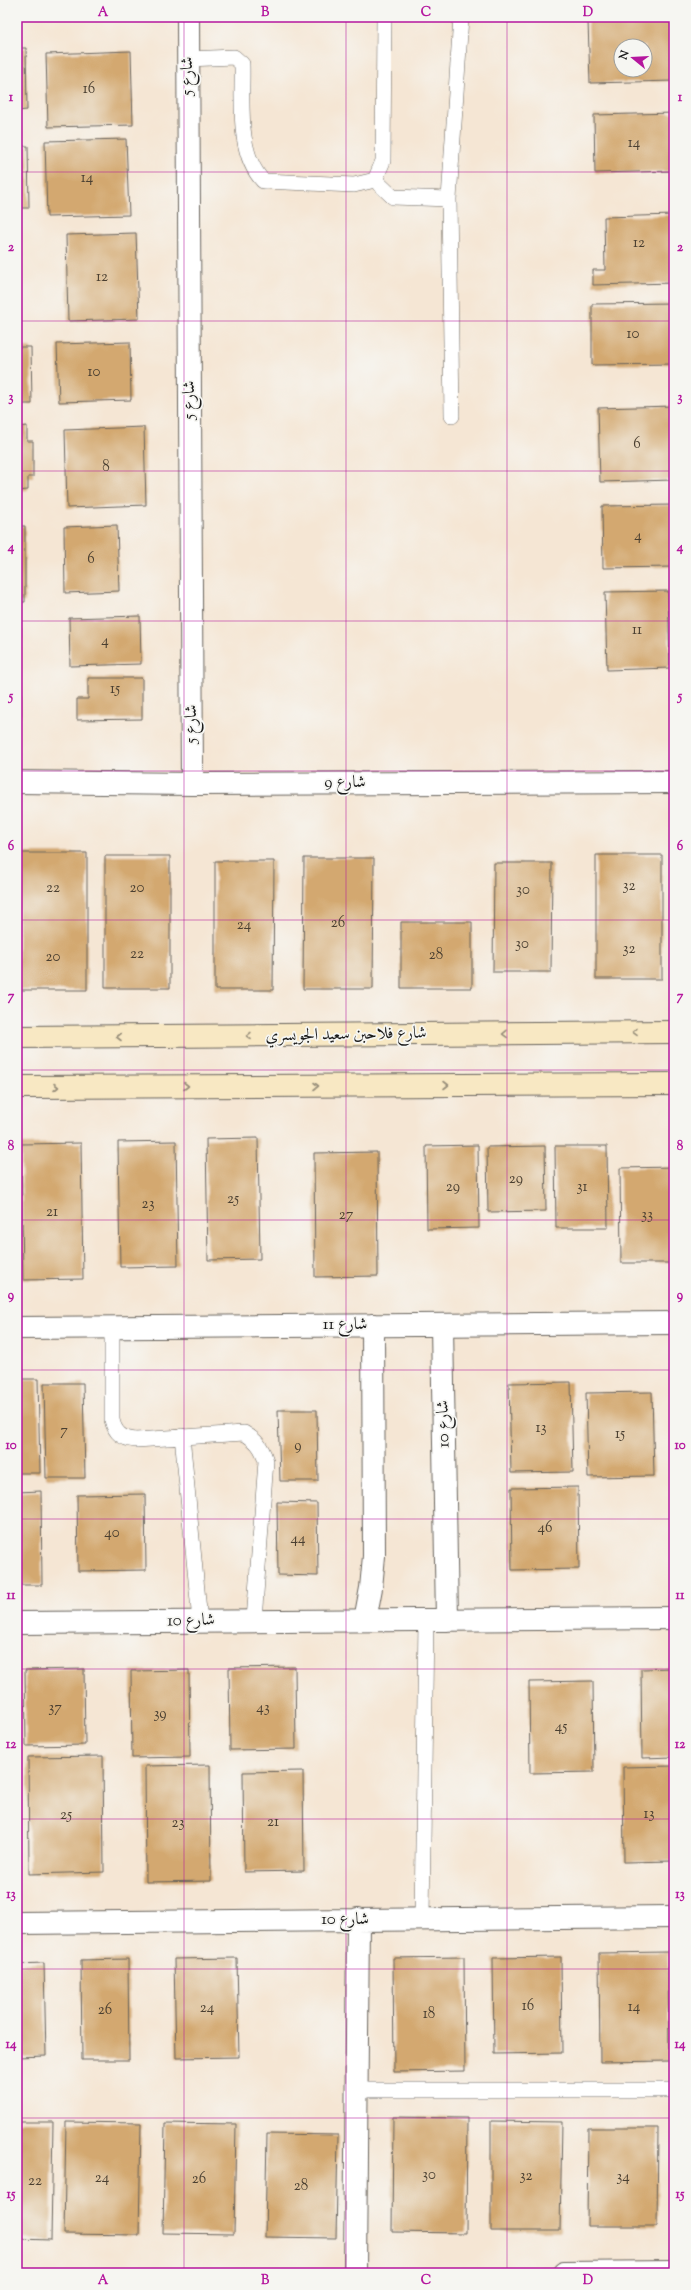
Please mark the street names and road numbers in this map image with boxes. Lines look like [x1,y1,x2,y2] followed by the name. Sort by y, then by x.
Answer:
[176,57,200,96] street label: شارع 5
[178,381,202,420] street label: شارع 5
[180,705,204,744] street label: شارع 5
[324,771,366,795] street label: شارع 9
[265,1022,427,1048] street label: شارع فلاحبن سعيد الجويسري
[323,1313,367,1337] street label: شارع 11
[432,1400,456,1448] street label: شارع 10
[167,1609,215,1633] street label: شارع 10
[321,1908,369,1932] street label: شارع 10

